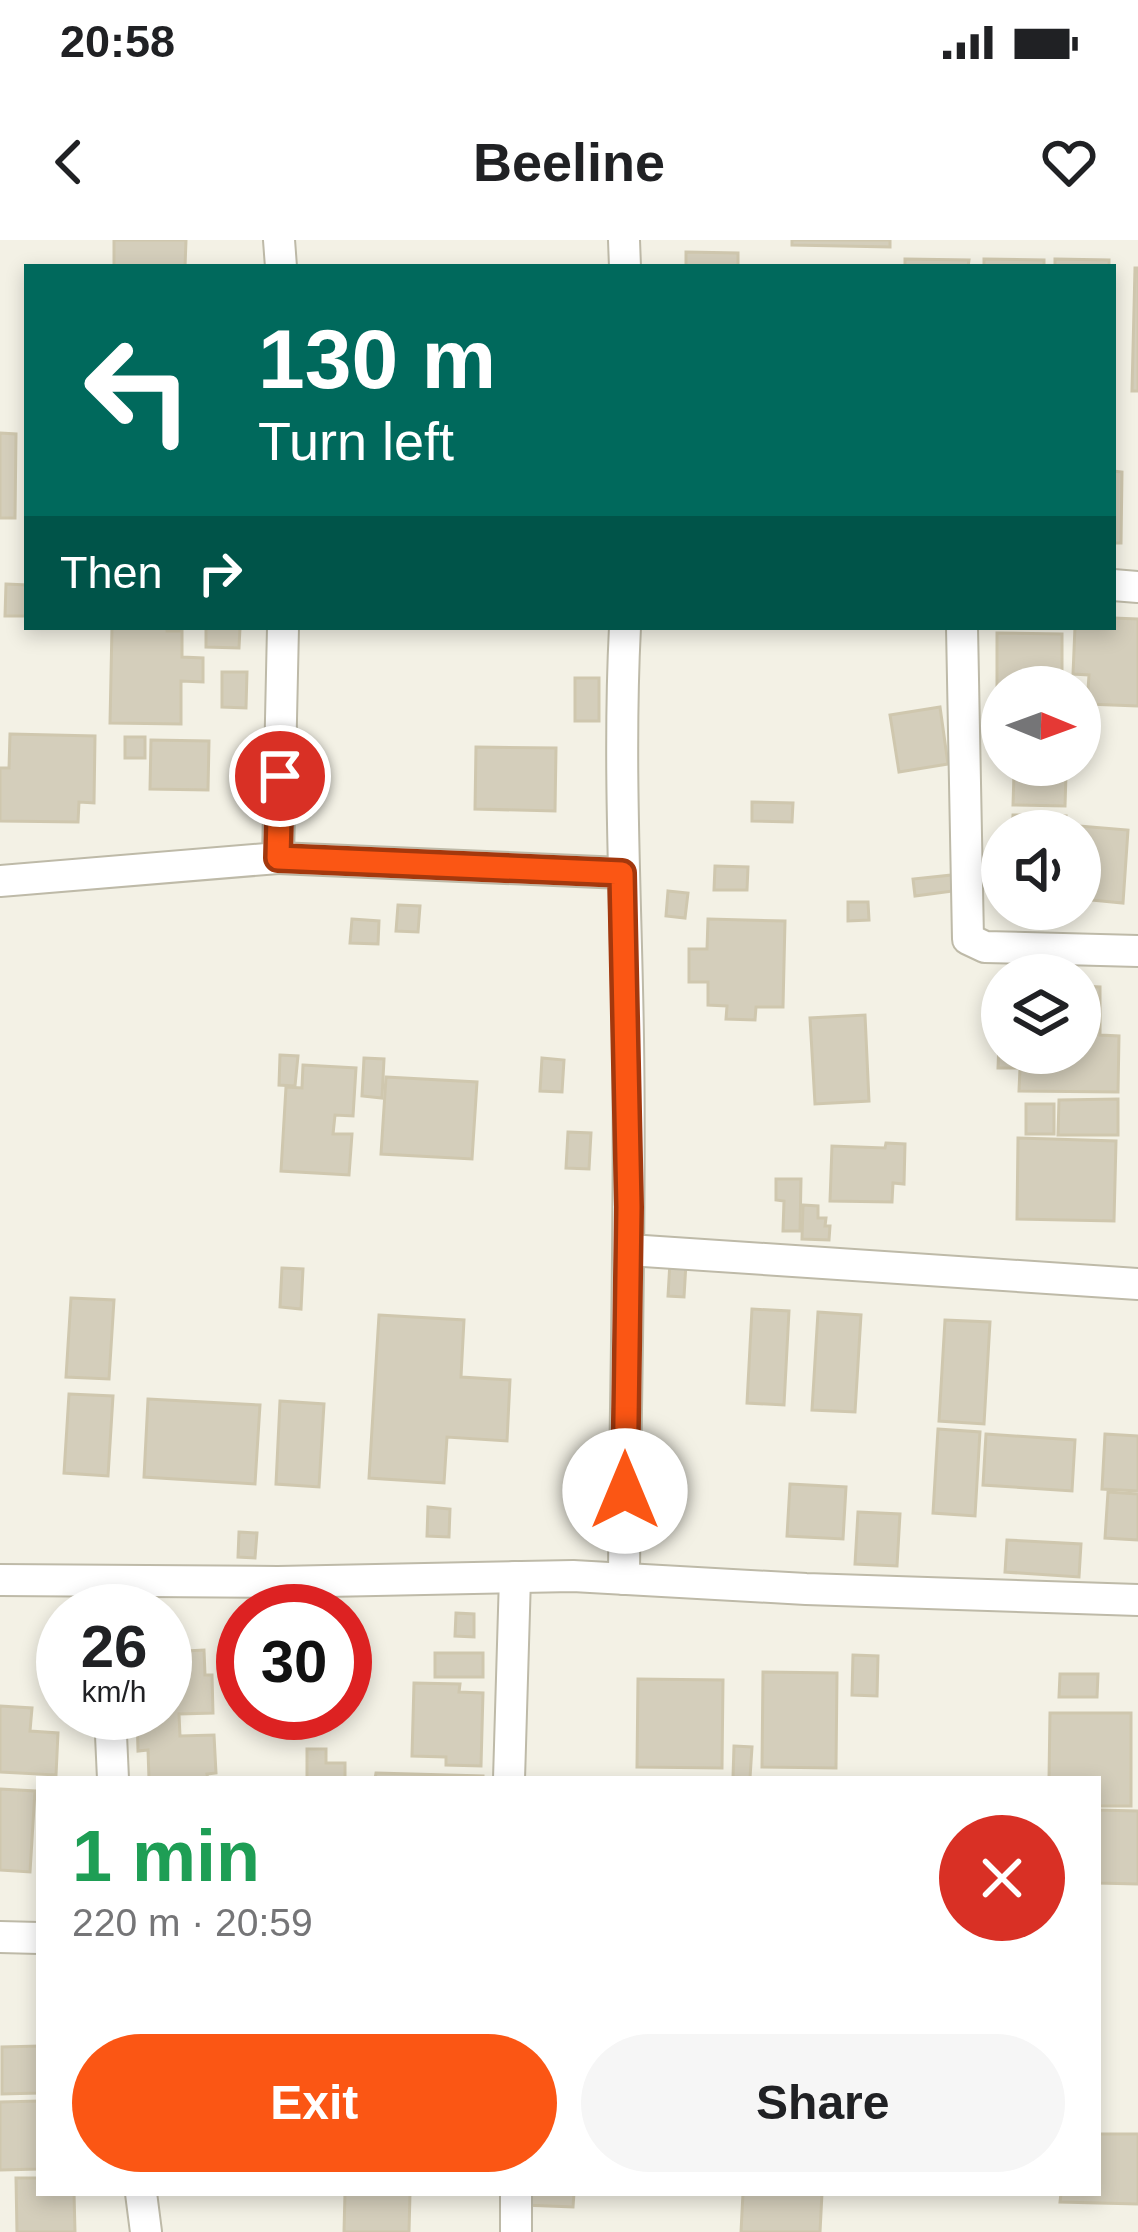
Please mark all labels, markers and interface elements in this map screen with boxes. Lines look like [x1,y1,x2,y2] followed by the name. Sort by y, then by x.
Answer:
[60,16,175,67] text: 20:58
[36,129,102,195] icon: back
[1036,129,1102,195] icon: heart
[473,132,665,192] text: Beeline
[60,312,216,468] icon: left
[258,312,496,406] text: 130 m
[258,411,454,471] text: Turn left
[187,540,253,606] icon: right
[60,547,163,598] text: Then
[981,666,1101,786] north arrow
[981,666,1101,1074] map controls
[229,725,331,827] pin
[247,743,313,809] icon: arrive
[981,810,1101,930] button: sound
[981,954,1101,1074] button: layers
[562,1428,688,1554] position arrow
[216,1584,372,1740] speed limit sign: 30
[81,1613,147,1680] text: 26
[81,1675,147,1708] text: km/h
[939,1815,1065,1941] button: close
[72,1816,260,1896] text: 1 min
[72,1901,313,1944] text: 220 m · 20:59
[72,2034,557,2172] button: Exit
[581,2034,1065,2172] button: Share

